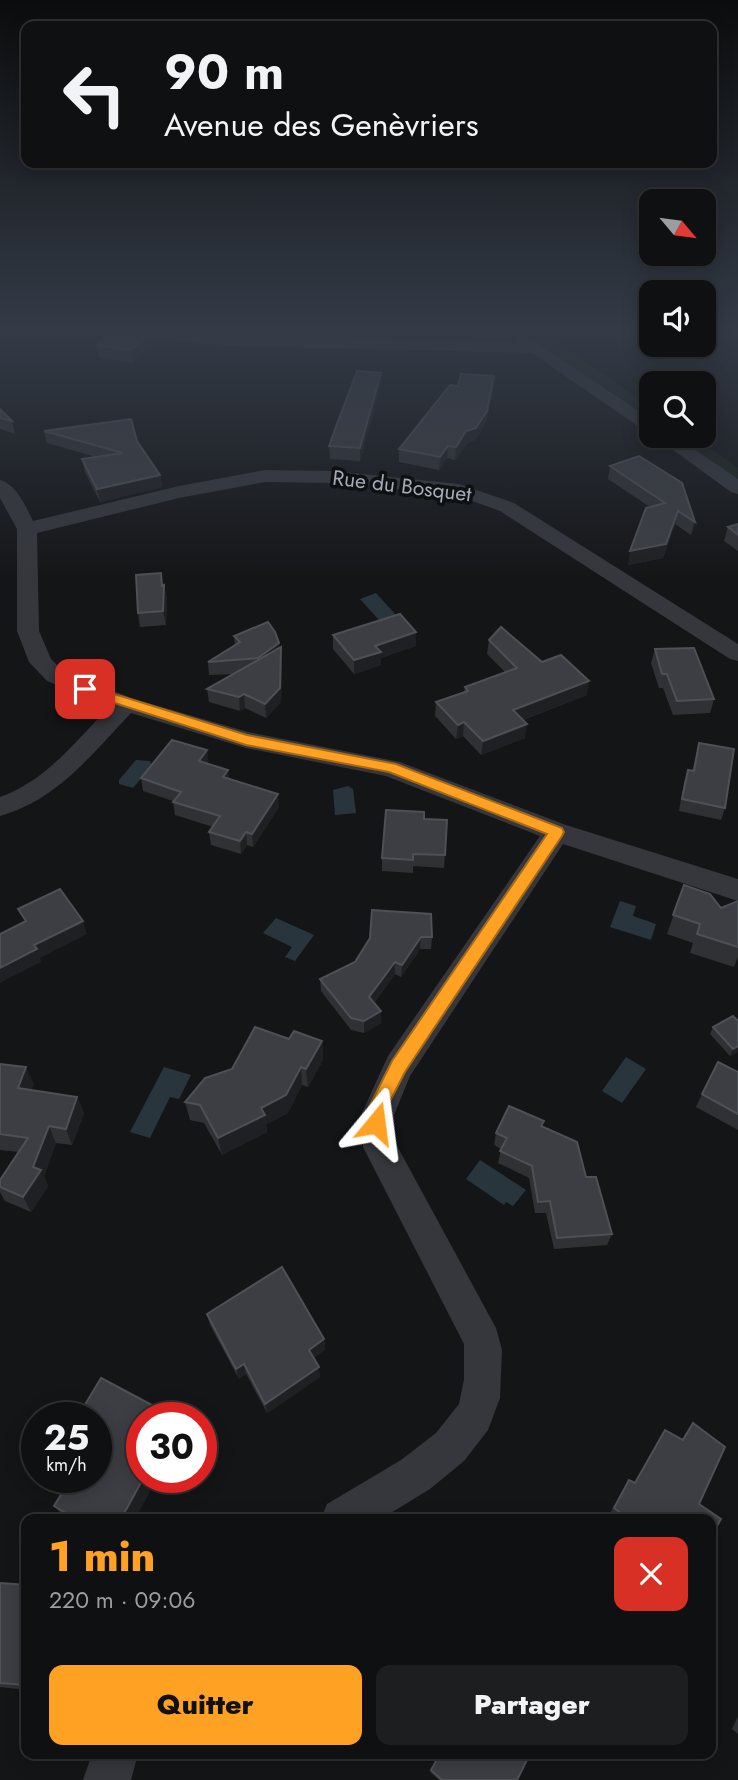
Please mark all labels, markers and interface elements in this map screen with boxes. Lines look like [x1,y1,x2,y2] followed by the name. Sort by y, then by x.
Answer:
[164,37,284,107] text: 90 m
[49,49,140,140] icon: left
[164,102,479,148] text: Avenue des Genèvriers
[639,189,716,266] north arrow
[639,189,716,448] map controls
[639,280,716,357] button: sound
[639,371,716,448] button: search
[331,463,473,509] street label: Rue du Bosquet
[55,659,115,719] pin
[66,670,104,708] icon: arrive
[339,1086,413,1160] position arrow
[126,1402,217,1493] speed limit sign: 30
[44,1413,89,1463] text: 25
[46,1452,87,1478] text: km/h
[49,1526,155,1587] text: 1 min
[614,1537,688,1611] button: close
[49,1583,196,1617] text: 220 m · 09:06
[49,1665,362,1745] button: Quitter
[376,1665,688,1745] button: Partager

